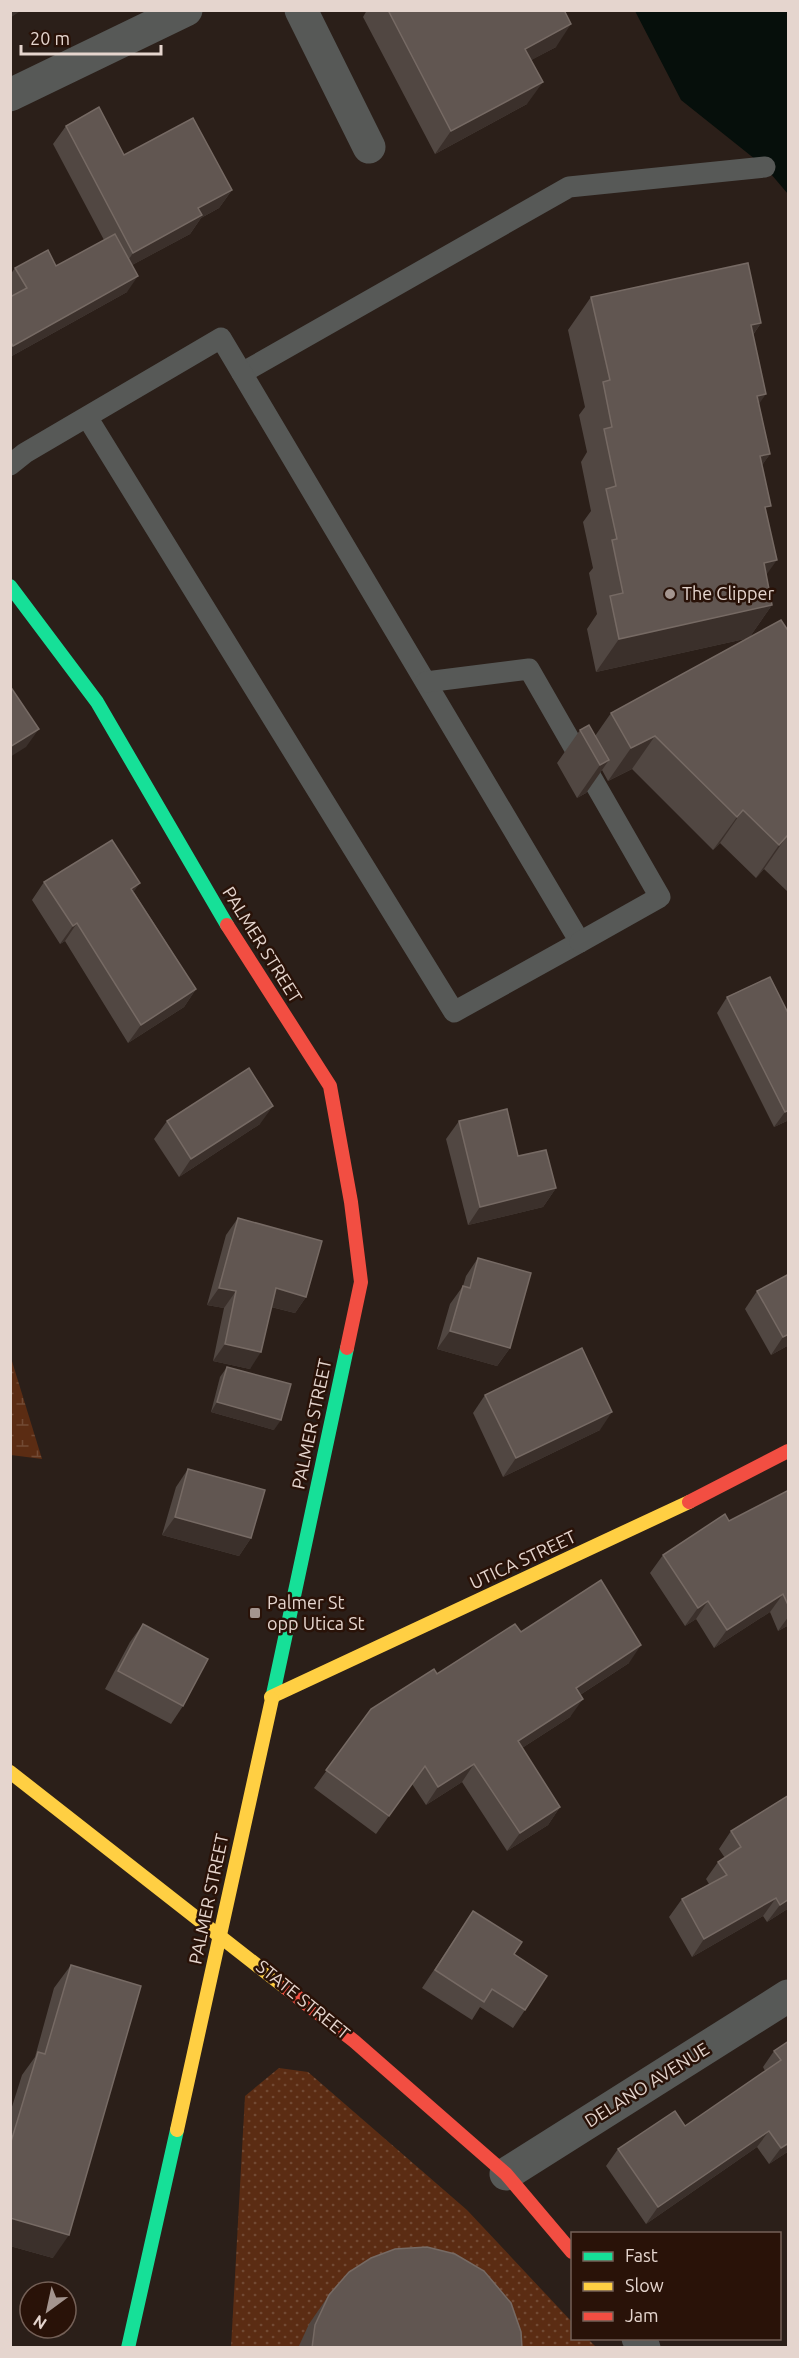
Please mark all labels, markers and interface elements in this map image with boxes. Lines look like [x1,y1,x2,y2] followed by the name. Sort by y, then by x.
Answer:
[21,18,160,56] scale bar
[30,28,70,48] text: 20 m
[682,583,774,603] place label: The Clipper
[663,587,677,601] marker: The Clipper
[219,883,307,1006] street label: PALMER STREET
[287,1357,335,1491] street label: PALMER STREET
[466,1526,579,1592] street label: UTICA STREET
[267,1592,365,1633] place label: Palmer St opp Utica St
[248,1606,262,1620] marker: Palmer St opp Utica St
[184,1832,232,1966] street label: PALMER STREET
[253,1956,354,2043] street label: STATE STREET
[581,2038,712,2130] street label: DELANO AVENUE
[571,2232,781,2340] legend
[625,2245,658,2265] text: Fast
[625,2275,664,2295] text: Slow
[18,2280,78,2340] north arrow
[625,2305,659,2325] text: Jam
[30,2312,50,2333] text: N

